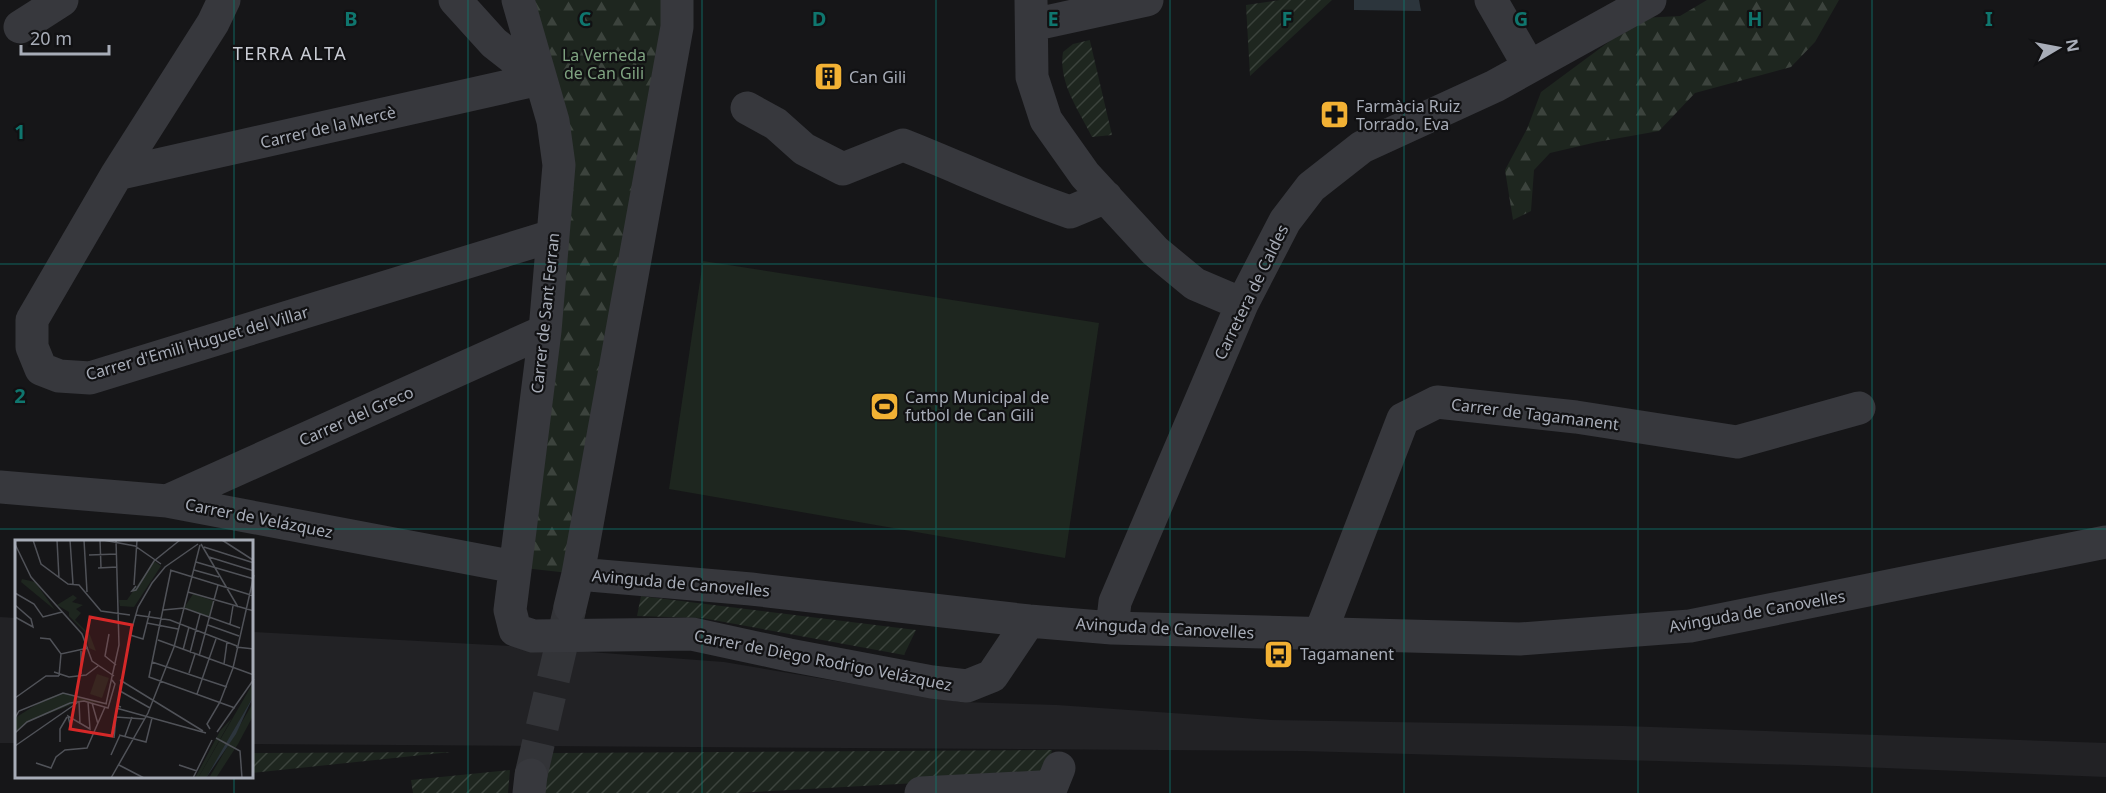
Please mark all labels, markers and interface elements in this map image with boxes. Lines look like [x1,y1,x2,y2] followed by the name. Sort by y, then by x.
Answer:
[344,5,358,32] text: B
[579,5,592,32] text: C
[812,5,826,32] text: D
[1047,5,1059,32] text: E
[1282,5,1292,32] text: F
[1514,5,1528,32] text: G
[1747,5,1763,32] text: H
[1985,5,1993,32] text: I
[21,18,110,56] scale bar
[2028,18,2088,78] north arrow
[30,26,72,50] text: 20 m
[2061,37,2085,54] text: N
[233,41,347,65] district label: TERRA ALTA
[562,44,646,84] park label: La Verneda de Can Gili
[812,61,844,93] building icon: Can Gili
[849,66,906,88] place label: Can Gili
[1356,95,1460,135] place label: Farmàcia Ruiz Torrado, Eva
[1319,99,1351,131] pharmacy icon: Farmàcia Ruiz Torrado, Eva
[258,101,398,153] street label: Carrer de la Mercè
[14,118,26,145] text: 1
[1209,221,1293,363] street label: Carretera de Caldes
[526,232,564,394] street label: Carrer de Sant Ferran
[83,301,311,385] street label: Carrer d'Emili Huguet del Villar
[295,381,417,451] street label: Carrer del Greco
[14,382,26,409] text: 2
[905,386,1049,426] place label: Camp Municipal de futbol de Can Gili
[868,390,900,422] sports icon: Camp Municipal de futbol de Can Gili
[1450,393,1620,435] street label: Carrer de Tagamanent
[183,493,335,543] street label: Carrer de Velázquez
[15,540,254,778] inset map
[591,564,771,602] street label: Avinguda de Canovelles
[1667,585,1847,637] street label: Avinguda de Canovelles
[1075,612,1255,644] street label: Avinguda de Canovelles
[692,624,954,696] street label: Carrer de Diego Rodrigo Velázquez
[1263,638,1295,670] bus stop icon: Tagamanent
[1300,643,1394,665] place label: Tagamanent

